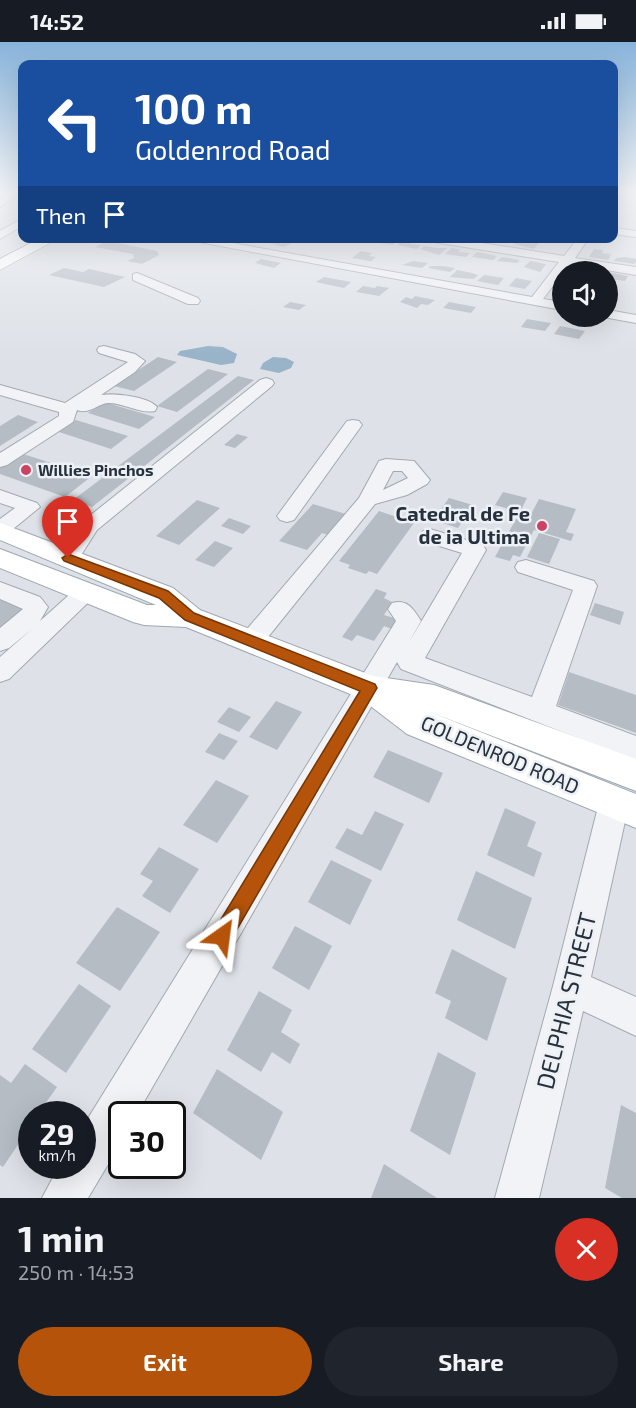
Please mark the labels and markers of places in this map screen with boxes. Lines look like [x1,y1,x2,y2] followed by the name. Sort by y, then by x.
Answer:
[38,460,154,479] place label: Willies Pinchos
[19,463,33,477] marker: Willies Pinchos
[42,496,93,558] pin
[395,501,530,548] place label: Catedral de Fe de ia Ultima
[535,519,549,533] marker: Catedral de Fe de ia Ultima

